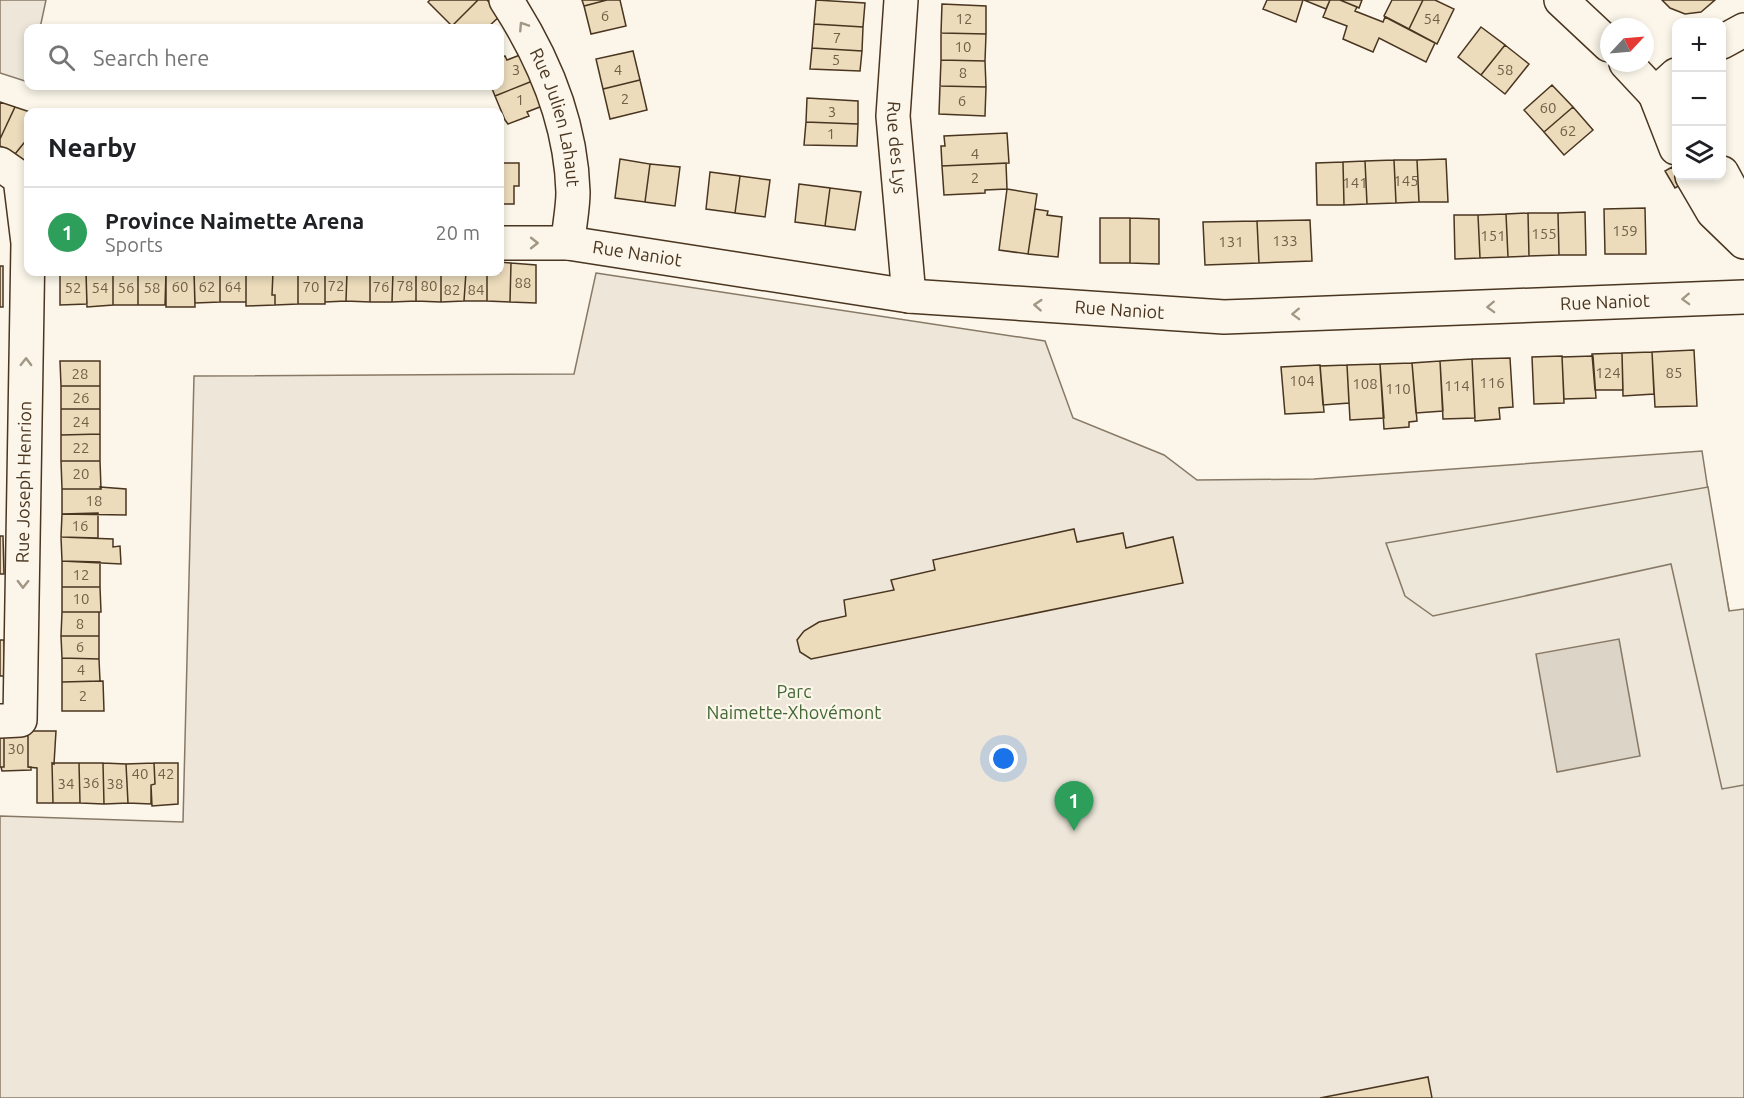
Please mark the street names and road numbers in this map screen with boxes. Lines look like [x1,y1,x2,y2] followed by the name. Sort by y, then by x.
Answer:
[527,45,584,187] street label: Rue Julien Lahaut
[884,100,911,195] street label: Rue des Lys
[591,236,683,270] street label: Rue Naniot
[1560,290,1650,313] street label: Rue Naniot
[1074,296,1165,322] street label: Rue Naniot
[12,401,34,563] street label: Rue Joseph Henrion

